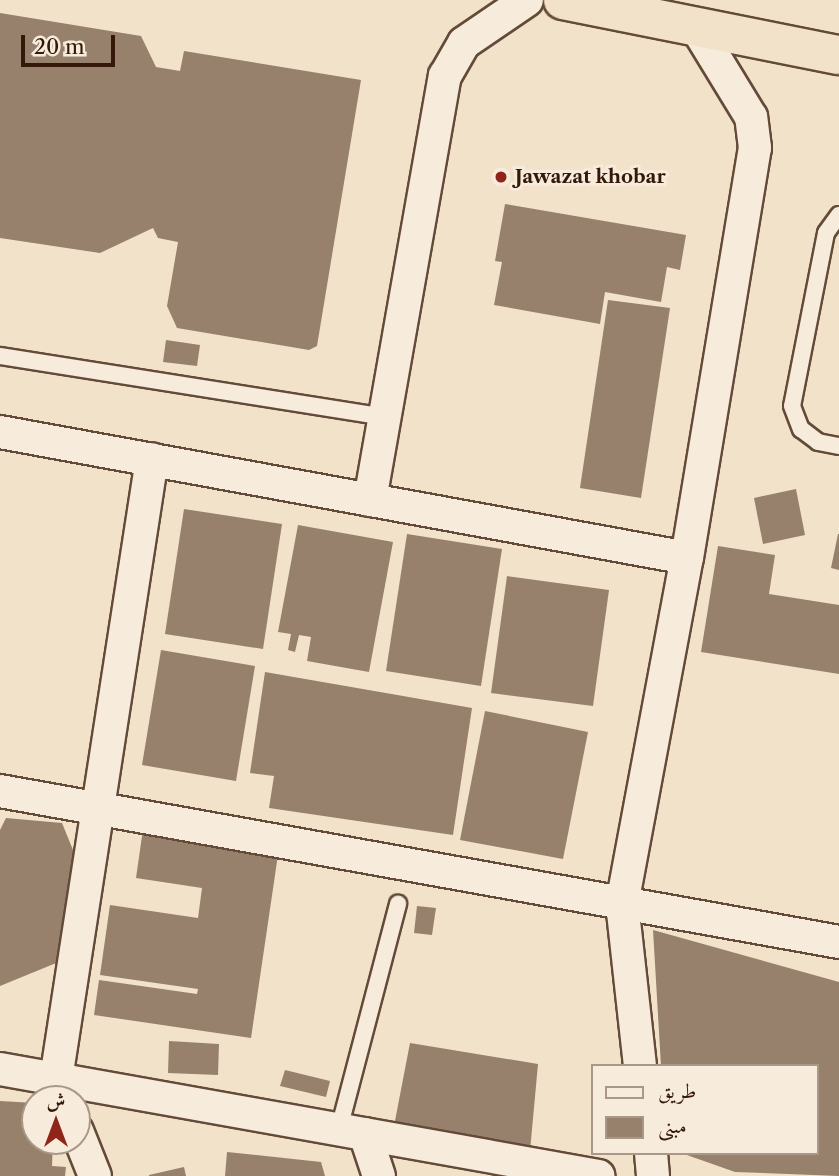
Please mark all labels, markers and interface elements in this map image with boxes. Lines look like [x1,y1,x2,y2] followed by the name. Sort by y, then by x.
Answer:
[24,21,119,65] scale bar
[34,34,85,59] text: 20 m
[515,166,666,188] place label: Jawazat khobar
[493,169,509,185] marker: Jawazat khobar
[590,1064,818,1155] legend
[658,1078,696,1103] text: طريق
[21,1085,91,1155] north arrow
[47,1089,65,1112] text: ش
[658,1113,687,1138] text: مبنى

